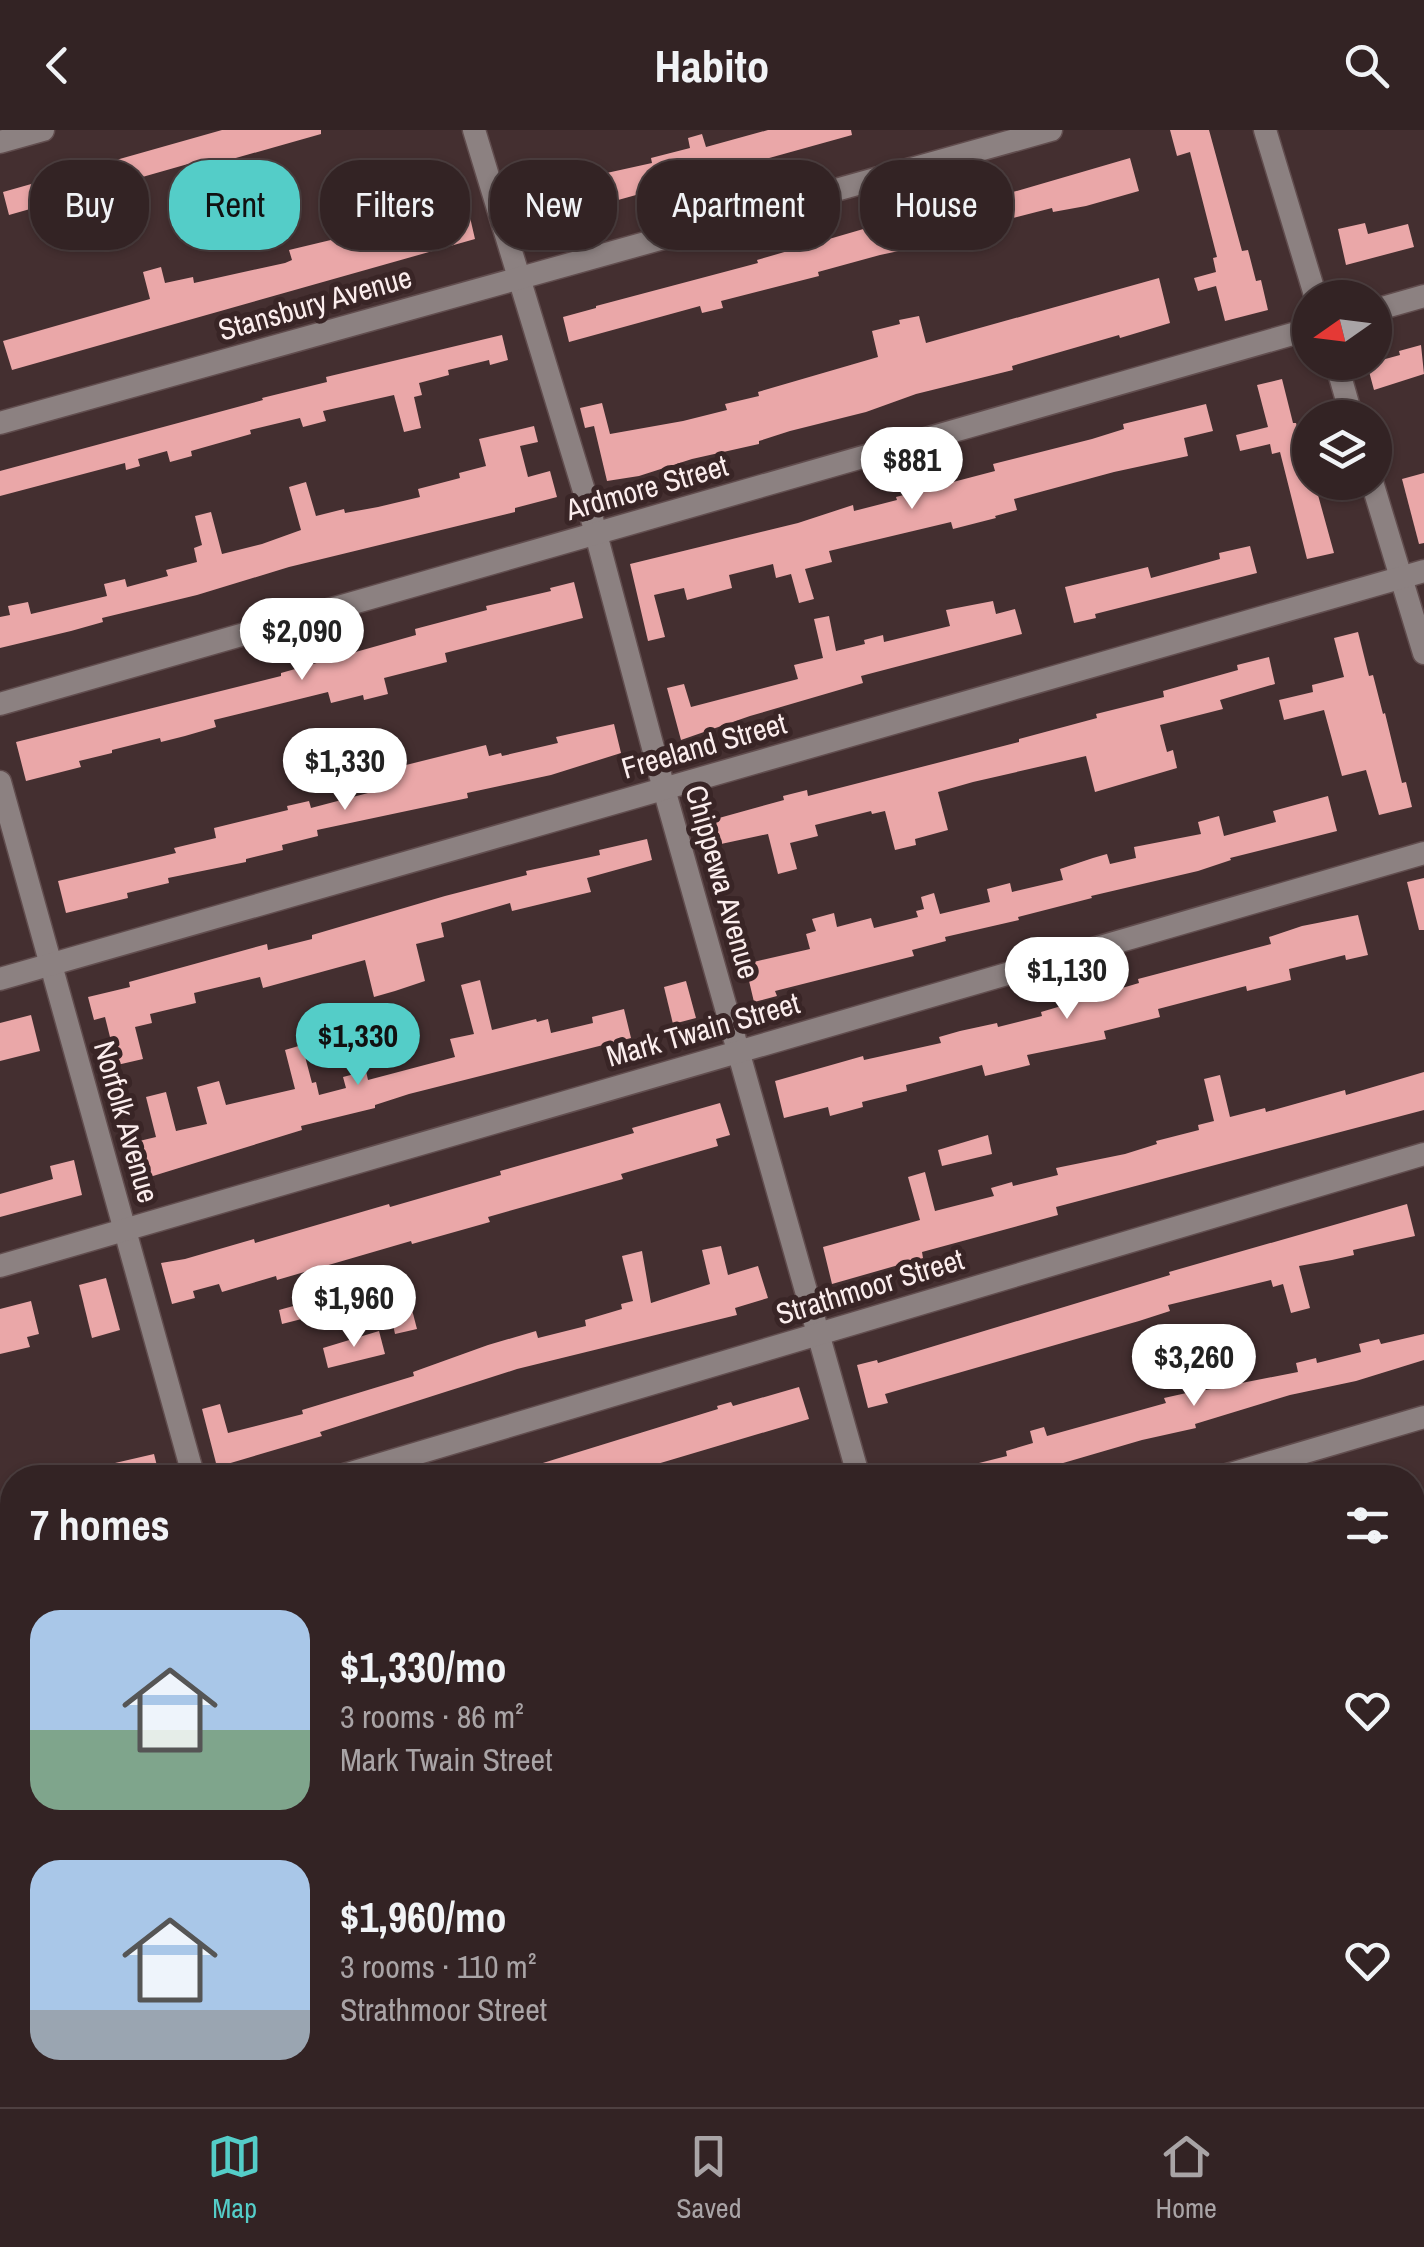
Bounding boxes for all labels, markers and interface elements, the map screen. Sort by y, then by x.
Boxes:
text: Habito [655,35,769,96]
icon: back [30,38,85,93]
icon: search [1339,38,1394,93]
chip: Buy [30,160,149,250]
chip: Rent [169,160,300,250]
chip: Filters [320,160,470,250]
chip: New [490,160,617,250]
chip: Apartment [637,160,840,250]
chip: House [860,160,1013,250]
street label: Stansbury Avenue [213,256,416,350]
north arrow [1292,280,1392,380]
map controls [1292,280,1392,500]
button: layers [1292,400,1392,500]
pin: $881 [853,427,971,512]
text: $881 [883,438,941,481]
street label: Ardmore Street [560,445,733,530]
pin: $2,090 [221,598,383,683]
text: $2,090 [262,609,342,652]
street label: Freeland Street [617,702,791,788]
pin: $1,330 [264,728,426,813]
text: $1,330 [305,739,385,782]
street label: Chippewa Avenue [676,780,770,983]
pin: $1,130 [986,937,1148,1022]
text: $1,130 [1027,948,1107,991]
street label: Mark Twain Street [601,982,804,1076]
pin: $1,330 [277,1003,439,1088]
text: $1,330 [318,1014,398,1057]
street label: Norfolk Avenue [85,1036,169,1207]
street label: Strathmoor Street [771,1238,969,1334]
pin: $1,960 [273,1265,435,1350]
text: $1,960 [314,1276,394,1319]
pin: $3,260 [1113,1324,1275,1409]
text: $3,260 [1154,1335,1234,1378]
text: 7 homes [30,1497,170,1553]
icon: filters [1340,1498,1395,1553]
text: $1,330/mo [340,1639,507,1695]
icon: home [110,1650,230,1770]
icon: heart [1340,1683,1395,1738]
text: 3 rooms · 86 m² [340,1695,524,1738]
text: Mark Twain Street [340,1738,552,1781]
text: $1,960/mo [340,1889,507,1945]
icon: home [110,1900,230,2020]
icon: heart [1340,1933,1395,1988]
text: 3 rooms · 110 m² [340,1945,536,1988]
text: Strathmoor Street [340,1988,547,2031]
tab: Map [207,2129,262,2227]
tab: Saved [676,2129,741,2227]
tab: Home [1156,2129,1217,2227]

